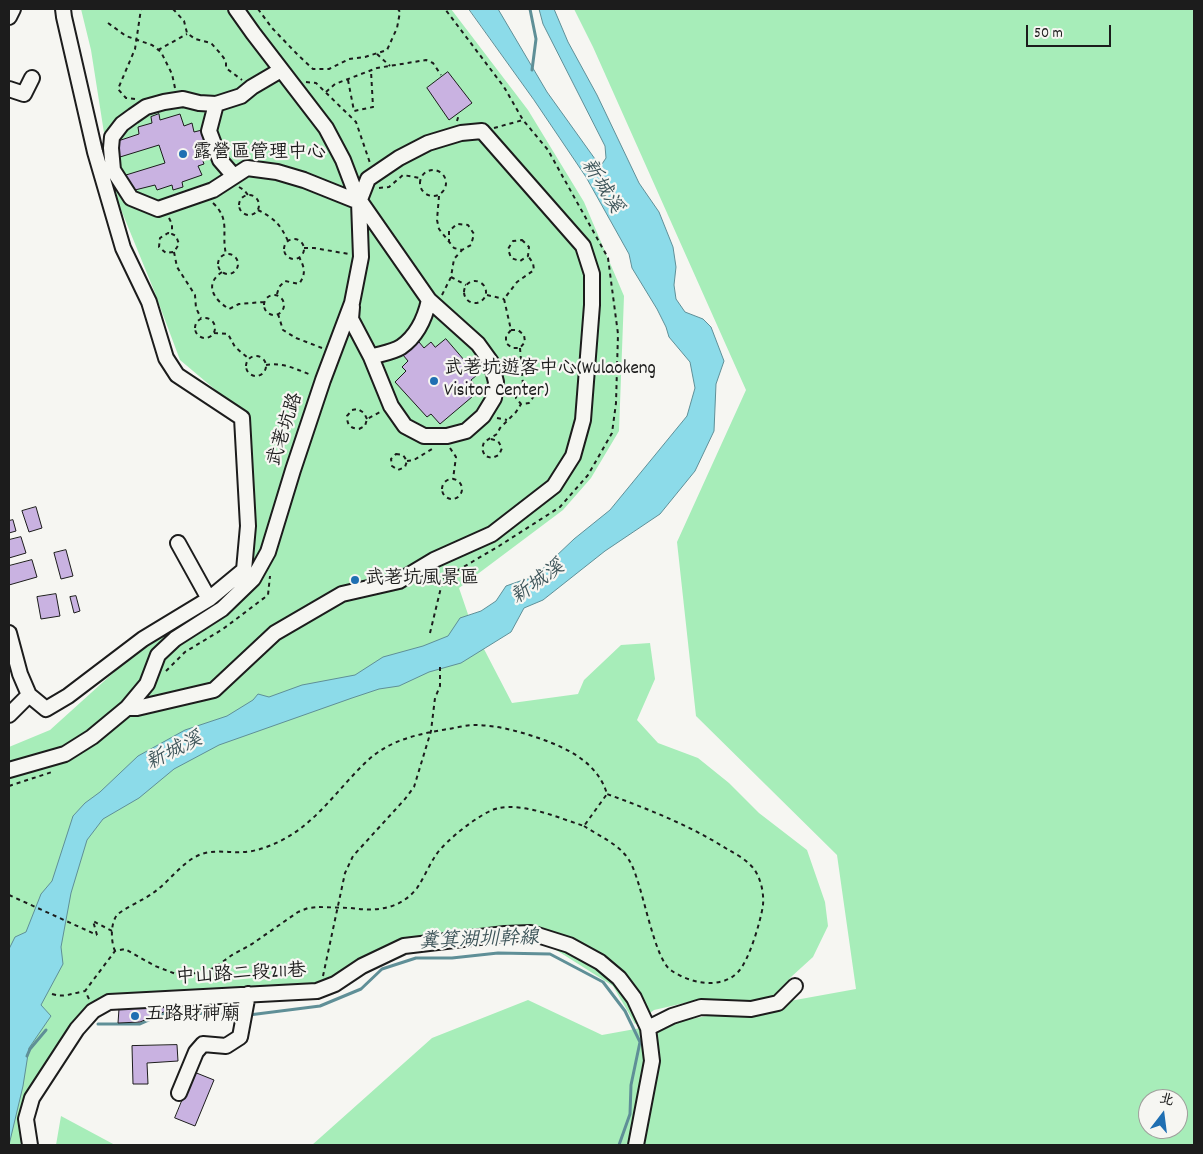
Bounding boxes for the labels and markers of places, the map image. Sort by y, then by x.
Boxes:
place label: 露營區管理中心 [193,143,326,165]
marker: 露營區管理中心 [177,148,189,160]
place label: 武荖坑遊客中心(Wulaokeng Visitor Center) [444,359,656,403]
marker: 武荖坑遊客中心(Wulaokeng Visitor Center) [428,375,440,387]
place label: 武荖坑風景區 [365,569,479,591]
marker: 武荖坑風景區 [349,574,361,586]
place label: 五路財神廟 [145,1005,240,1027]
marker: 五路財神廟 [129,1010,141,1022]

